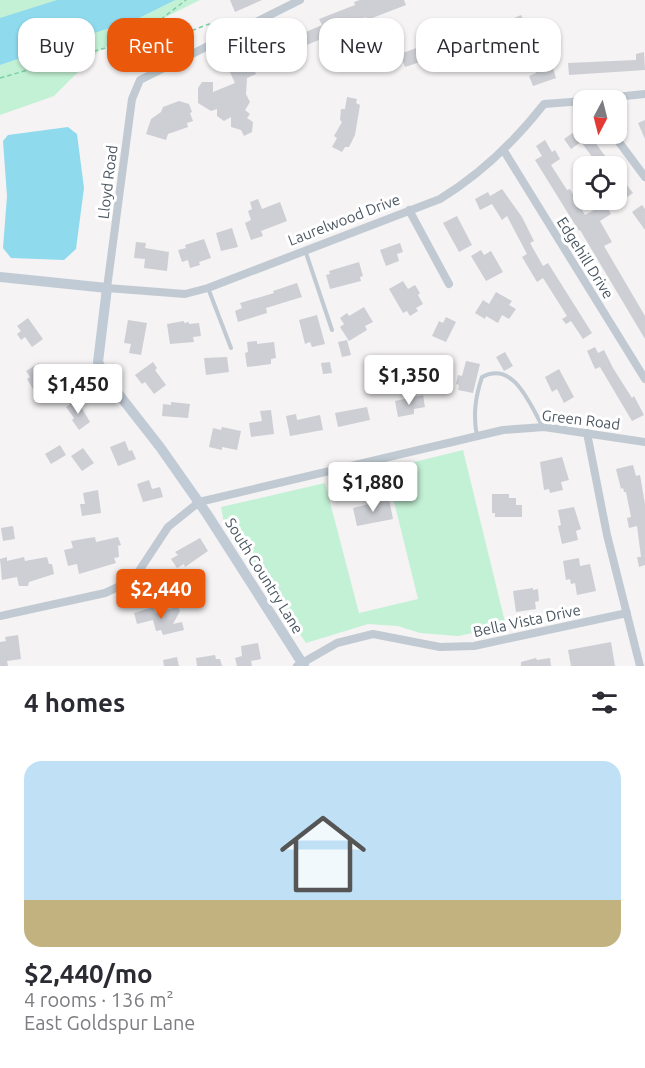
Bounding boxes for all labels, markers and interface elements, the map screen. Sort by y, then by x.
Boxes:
chip: Buy [18,18,95,72]
chip: Rent [107,18,194,72]
chip: Filters [206,18,307,72]
chip: New [319,18,404,72]
chip: Apartment [416,18,561,72]
north arrow [573,90,627,144]
map controls [573,90,627,210]
street label: Lloyd Road [95,144,120,220]
button: locate [573,156,627,210]
street label: Laurelwood Drive [285,190,402,249]
street label: Edgehill Drive [554,214,617,302]
pin: $1,350 [360,355,458,406]
text: $1,350 [378,363,440,386]
pin: $1,450 [29,364,127,415]
text: $1,450 [47,372,109,395]
street label: Green Road [541,406,621,433]
pin: $1,880 [324,462,422,513]
text: $1,880 [342,470,404,493]
street label: South Country Lane [222,515,307,637]
pin: $2,440 [112,569,210,620]
text: $2,440 [130,577,192,600]
street label: Bella Vista Drive [472,601,582,640]
icon: filters [588,686,621,719]
text: 4 homes [24,688,125,717]
icon: home [269,800,377,908]
text: $2,440/mo [24,959,153,988]
text: 4 rooms · 136 m² [24,988,174,1011]
text: East Goldspur Lane [24,1011,195,1034]

